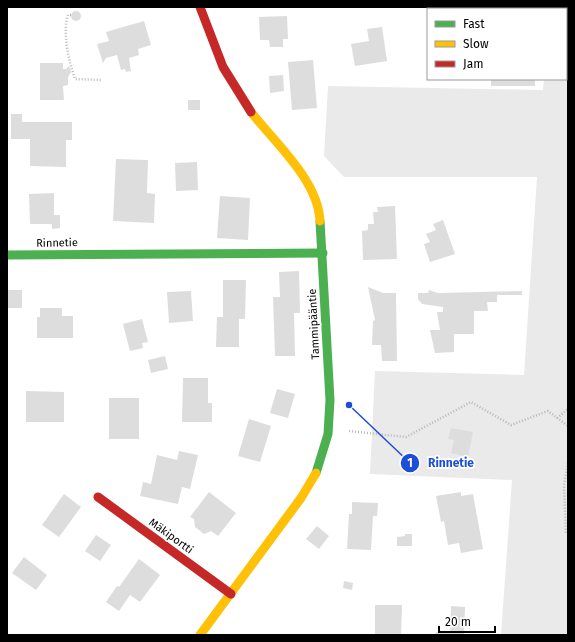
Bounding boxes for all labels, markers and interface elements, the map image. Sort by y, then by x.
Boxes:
legend [427,8,567,80]
text: Fast [463,17,485,31]
text: Slow [463,37,489,51]
text: Jam [463,57,483,71]
street label: Rinnetie [36,236,78,250]
street label: Tammipääntie [306,288,322,360]
callout: Rinnetie [400,451,482,475]
text: 1 [407,456,413,470]
text: Rinnetie [428,456,474,470]
street label: Mäkiportti [146,516,196,556]
scale bar [439,608,495,634]
text: 20 m [445,615,471,629]

